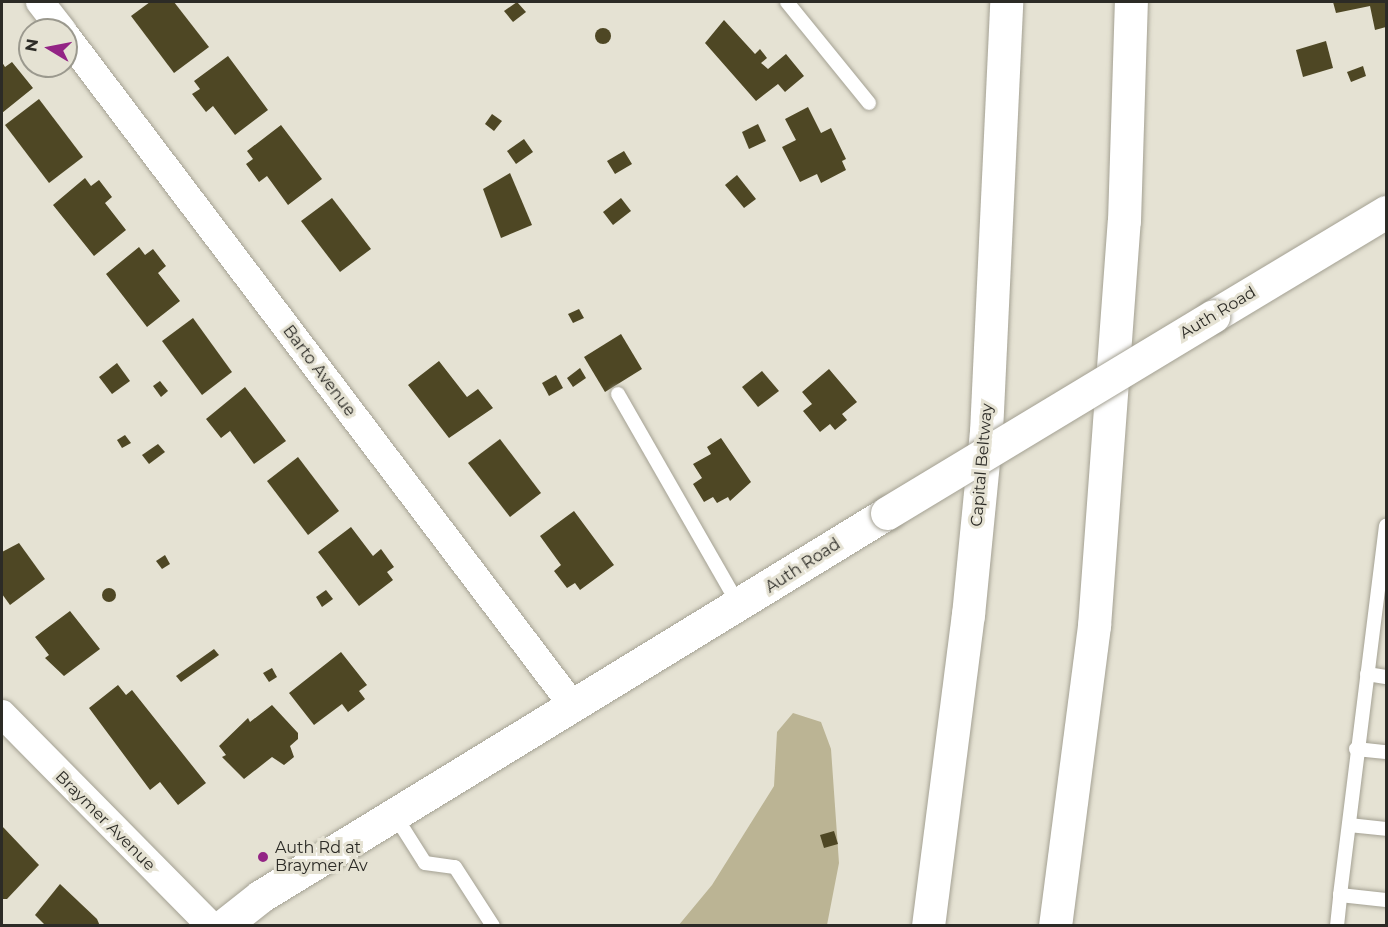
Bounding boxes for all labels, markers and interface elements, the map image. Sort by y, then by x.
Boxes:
north arrow [18,18,78,78]
text: N [21,37,42,53]
street label: Auth Road [1176,283,1260,343]
street label: Barto Avenue [279,322,359,420]
street label: Capital Beltway [967,403,997,527]
street label: Auth Road [762,535,844,597]
street label: Braymer Avenue [51,767,159,875]
place label: Auth Rd at Braymer Av [275,838,368,876]
marker: Auth Rd at Braymer Av [256,850,270,864]

